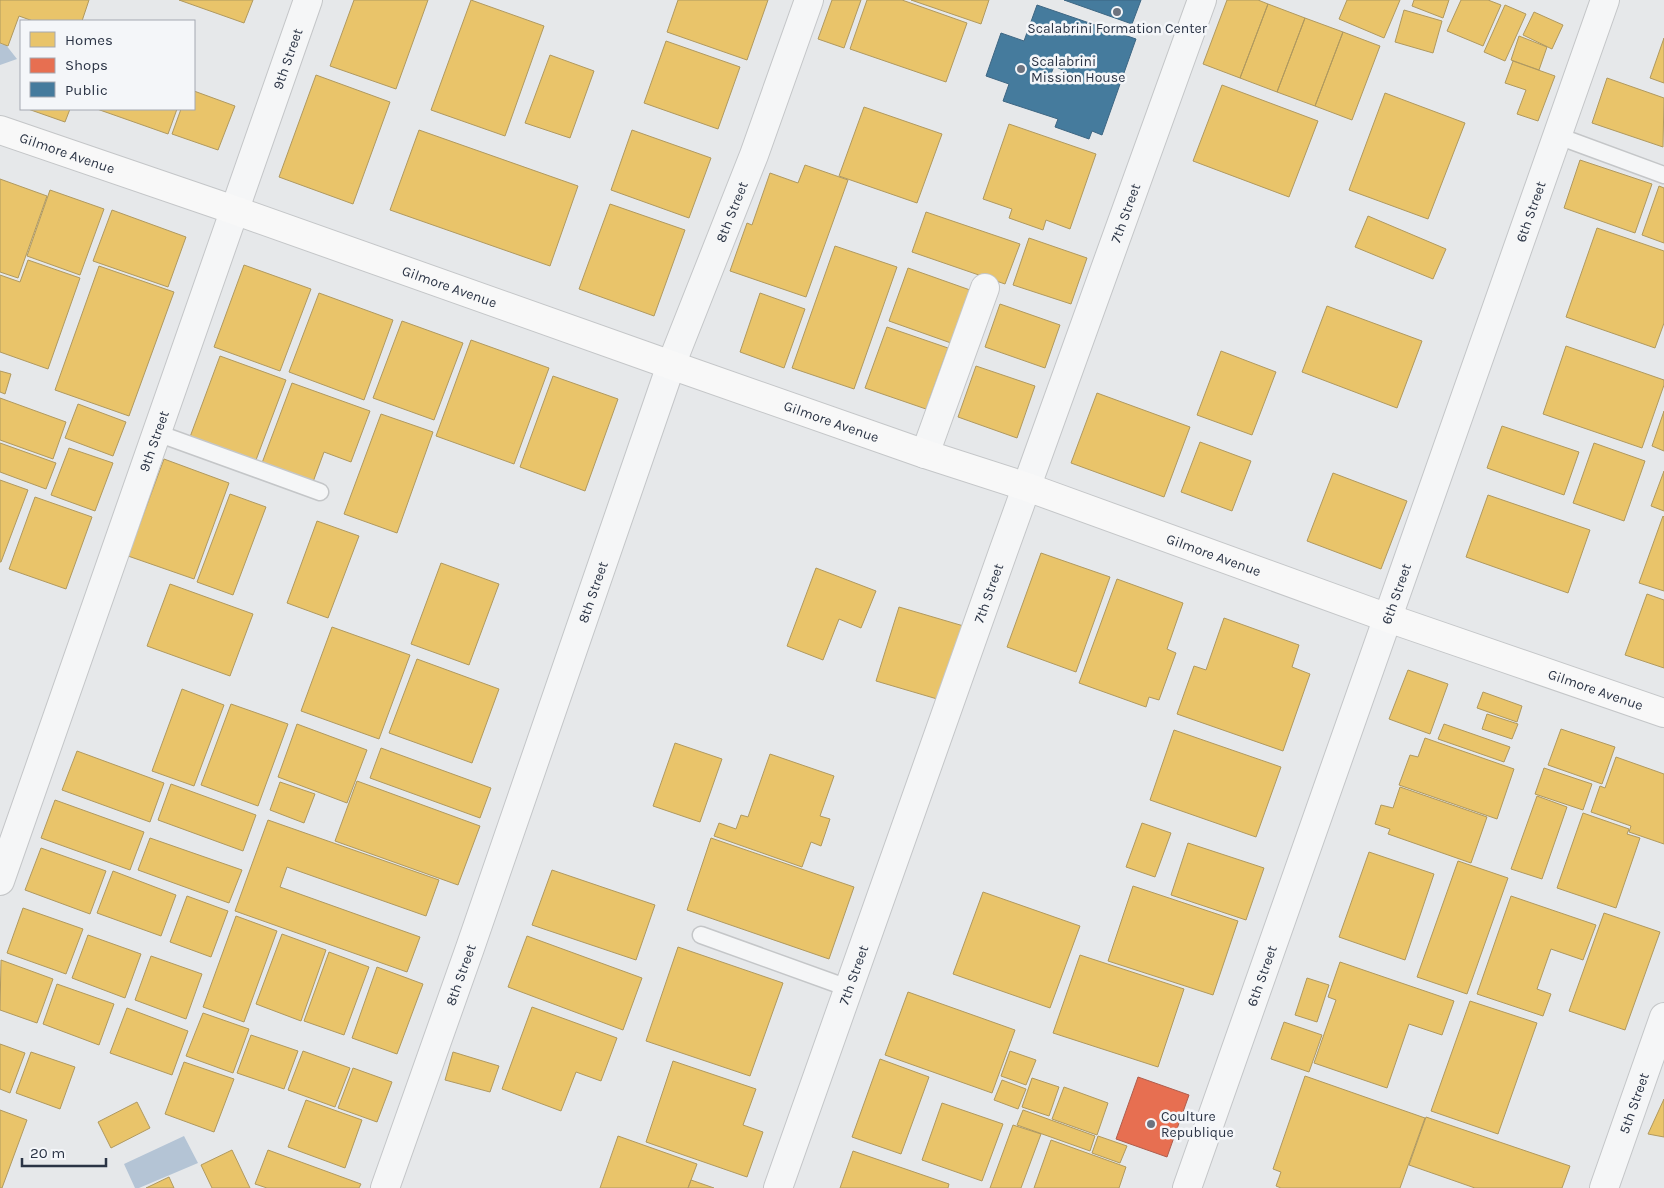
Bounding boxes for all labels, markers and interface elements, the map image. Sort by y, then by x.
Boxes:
marker: Scalabrini Formation Center [1111,6,1123,18]
legend [20,20,195,110]
place label: Scalabrini Formation Center [1027,20,1208,37]
street label: 9th Street [269,26,306,92]
text: Homes [65,31,113,49]
place label: Scalabrini Mission House [1031,53,1125,86]
text: Shops [65,56,108,74]
marker: Scalabrini Mission House [1015,63,1027,75]
text: Public [65,81,108,99]
street label: Gilmore Avenue [17,129,117,178]
street label: 8th Street [712,179,752,245]
street label: 6th Street [1512,179,1550,245]
street label: 7th Street [1107,181,1144,245]
street label: Gilmore Avenue [400,262,499,312]
street label: Gilmore Avenue [781,397,881,446]
street label: 9th Street [136,408,173,474]
street label: Gilmore Avenue [1164,530,1263,580]
street label: 8th Street [575,559,612,625]
street label: 7th Street [971,561,1007,625]
street label: 6th Street [1378,561,1415,627]
street label: Gilmore Avenue [1546,666,1645,714]
street label: 8th Street [442,942,480,1008]
street label: 7th Street [835,943,872,1007]
street label: 6th Street [1244,943,1281,1009]
street label: 5th Street [1616,1071,1653,1136]
place label: Coulture Republique [1161,1108,1234,1141]
marker: Coulture Republique [1145,1118,1157,1130]
scale bar [22,1136,106,1168]
text: 20 m [30,1144,65,1162]

